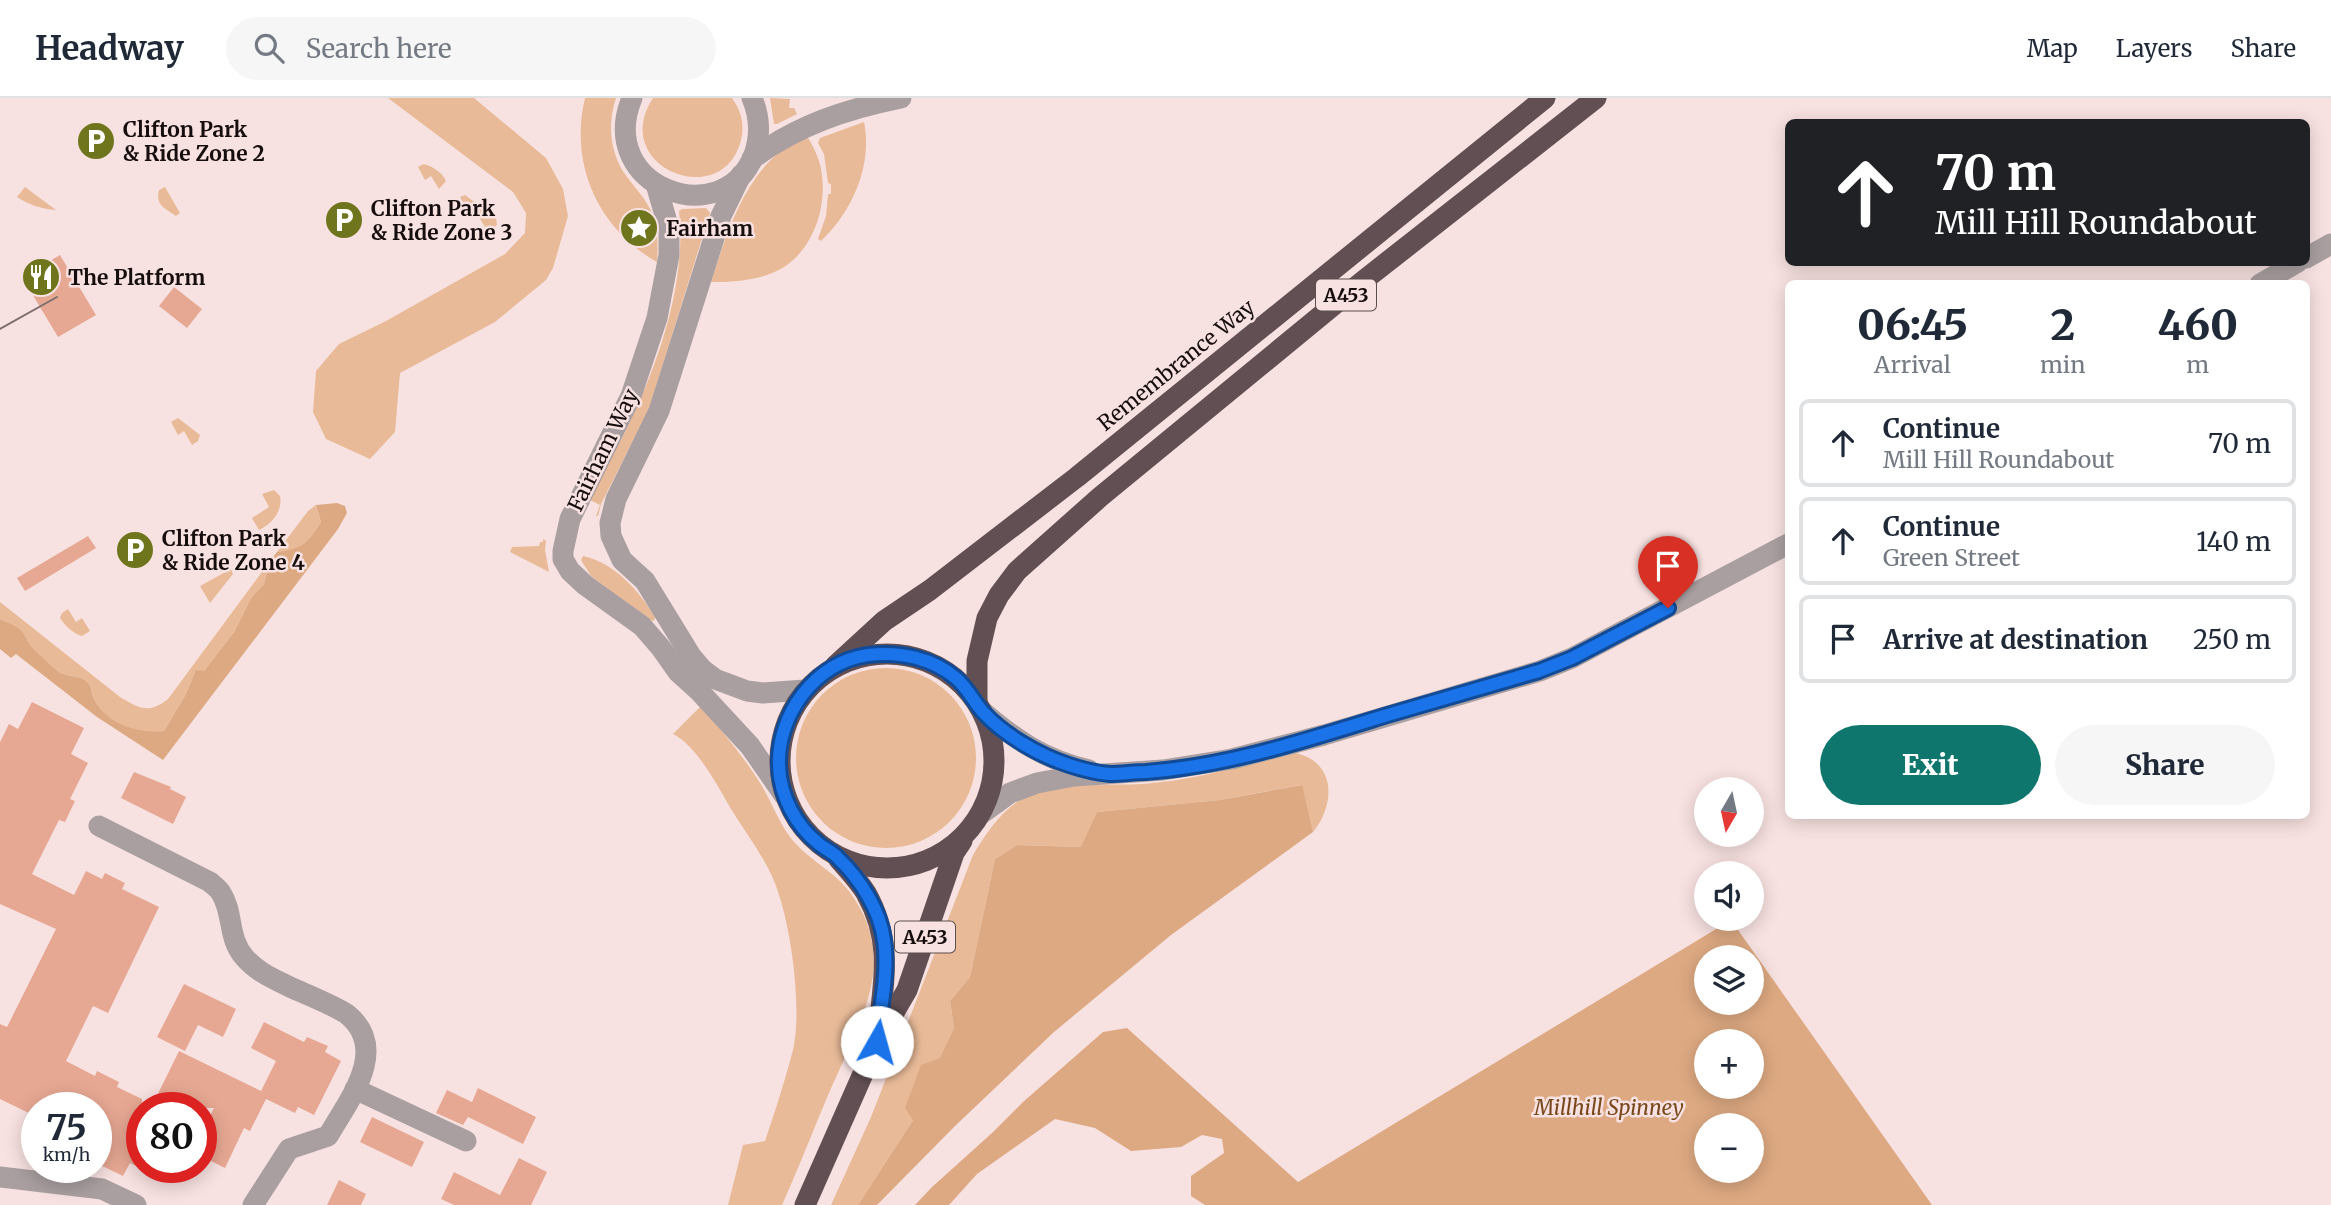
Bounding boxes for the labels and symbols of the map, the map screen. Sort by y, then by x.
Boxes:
place label: Clifton Park & Ride Zone 2 [123,116,265,167]
parking icon: Clifton Park & Ride Zone 2 [75,120,117,162]
place label: Clifton Park & Ride Zone 3 [371,195,513,246]
parking icon: Clifton Park & Ride Zone 3 [323,199,365,241]
place icon: Fairham [618,207,660,249]
place label: Fairham [666,215,753,242]
restaurant icon: The Platform [20,256,62,298]
place label: The Platform [68,264,206,291]
road number: A453 [1316,280,1376,310]
street label: Remembrance Way [1092,293,1261,437]
street label: Fairham Way [562,384,645,516]
place label: Clifton Park & Ride Zone 4 [162,525,305,576]
parking icon: Clifton Park & Ride Zone 4 [114,529,156,571]
pin [1638,536,1698,608]
north arrow [1694,777,1764,847]
road number: A453 [895,922,955,952]
position arrow [840,1005,914,1079]
speed limit sign: 80 [126,1092,217,1183]
park label: Millhill Spinney [1533,1094,1684,1121]

